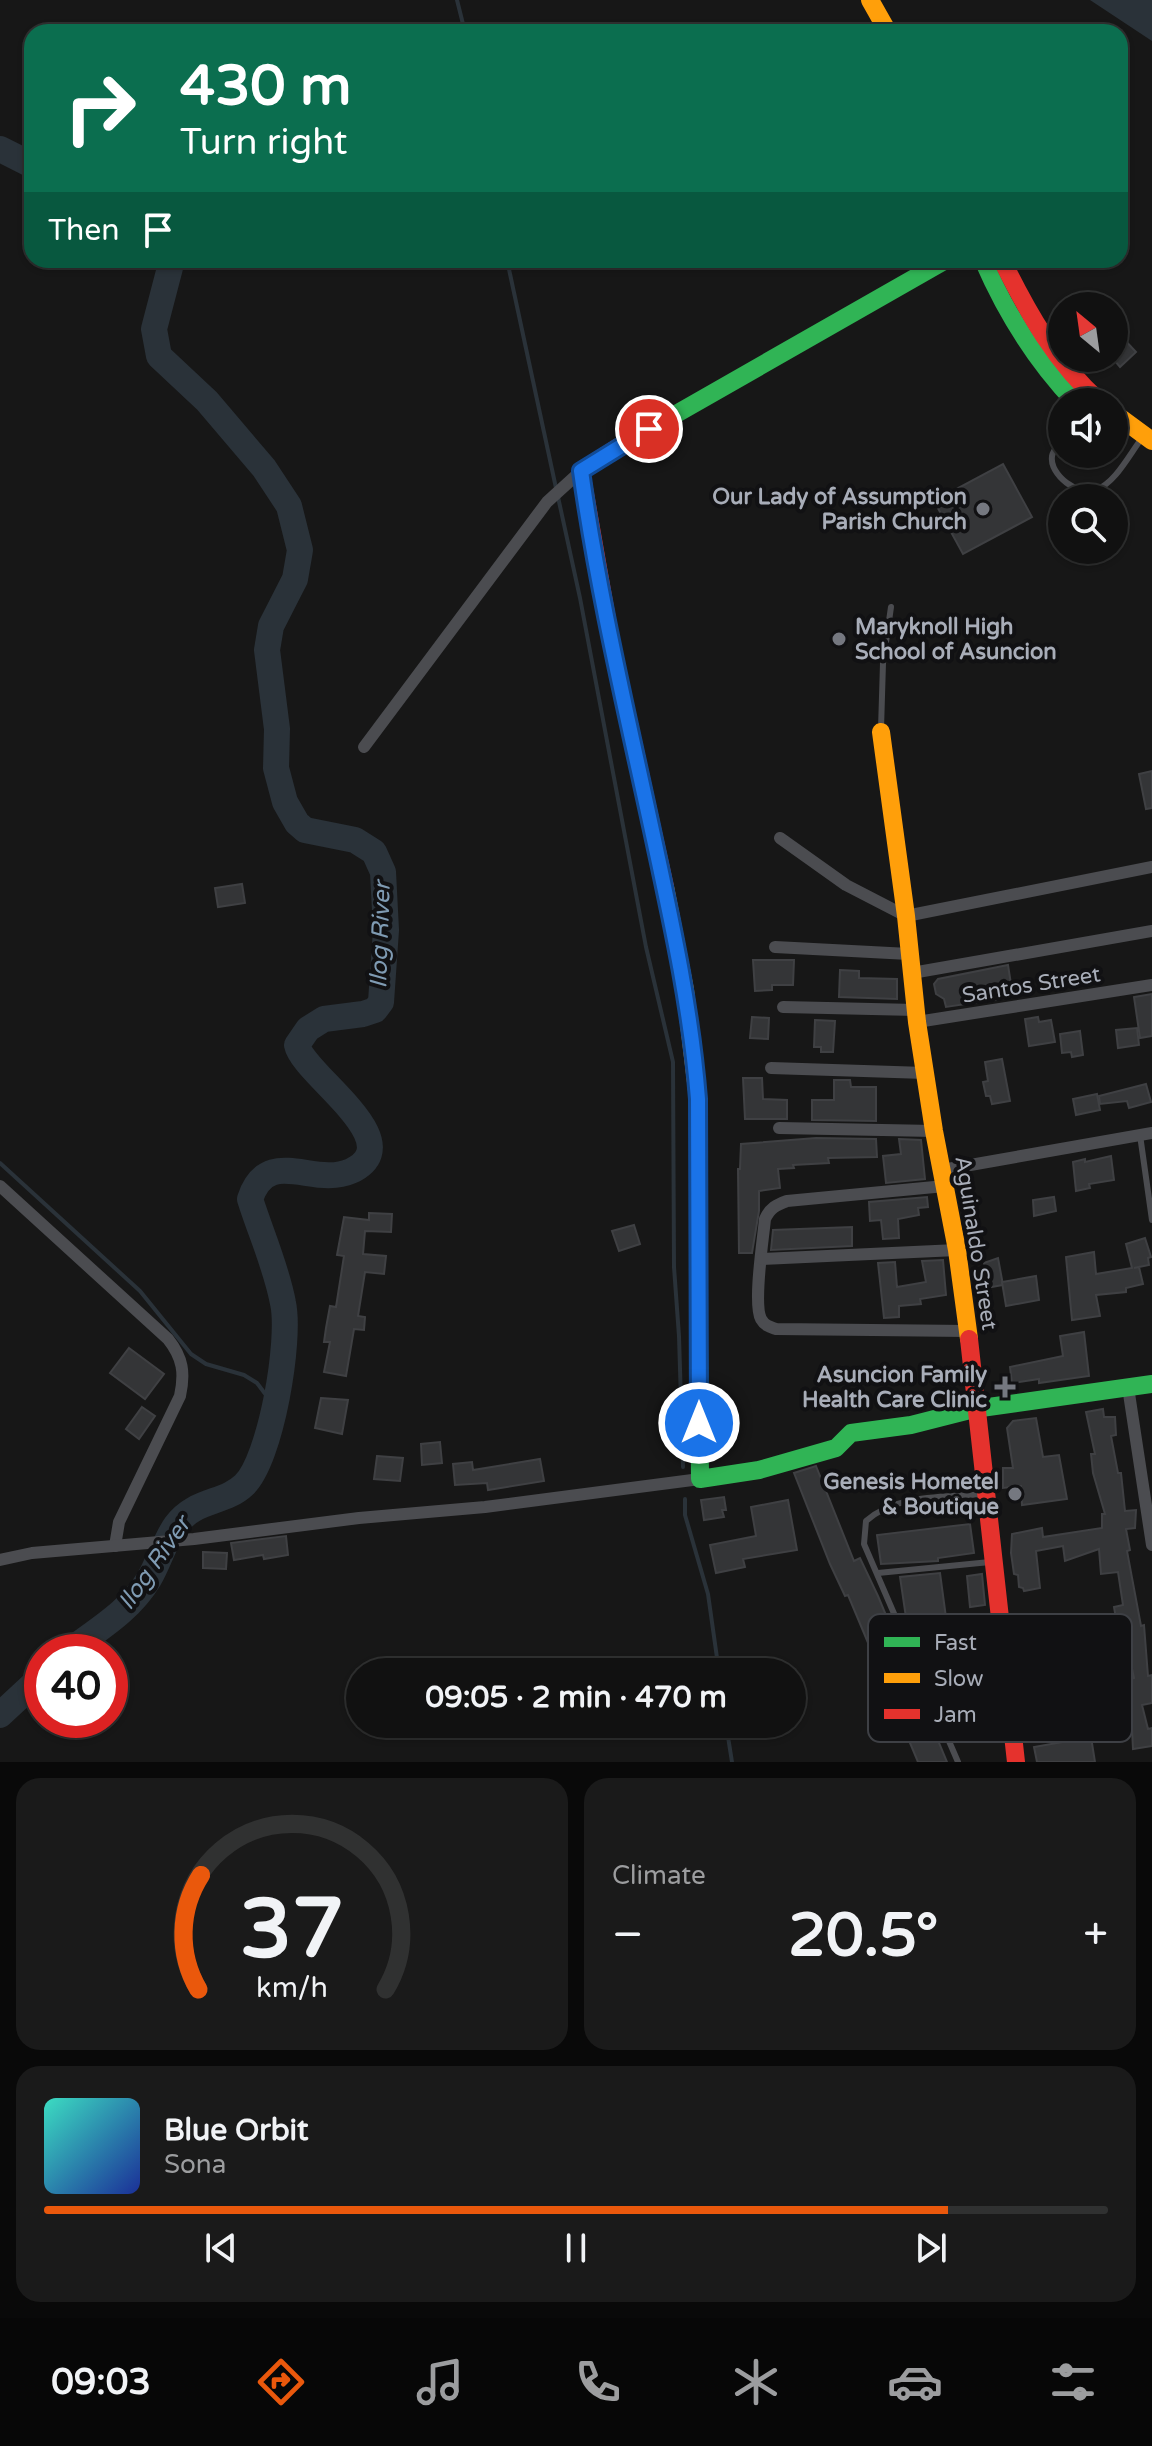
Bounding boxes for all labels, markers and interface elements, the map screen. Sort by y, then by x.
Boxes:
text: 430 m [180,53,351,120]
icon: right [48,56,152,160]
text: Turn right [180,121,347,164]
icon: arrive [136,208,180,252]
text: Then [48,212,120,249]
north arrow [1048,292,1128,372]
map controls [1048,292,1128,564]
button: sound [1048,388,1128,468]
pin [615,395,683,463]
icon: arrive [627,407,671,451]
place label: Our Lady of Assumption Parish Church [712,484,967,535]
button: search [1048,484,1128,564]
marker: Our Lady of Assumption Parish Church [974,500,992,518]
place label: Maryknoll High School of Asuncion [855,614,1057,665]
marker: Maryknoll High School of Asuncion [830,630,848,648]
water label: Ilog River [364,878,397,989]
street label: Santos Street [960,961,1102,1009]
street label: Aguinaldo Street [949,1154,1003,1332]
place label: Asuncion Family Health Care Clinic [802,1362,987,1413]
marker: Asuncion Family Health Care Clinic [994,1376,1016,1398]
position arrow [657,1381,741,1465]
place label: Genesis Hometel & Boutique [823,1469,999,1520]
marker: Genesis Hometel & Boutique [1006,1485,1024,1503]
water label: Ilog River [112,1509,199,1615]
legend [868,1614,1132,1742]
text: Fast [934,1630,977,1656]
speed limit sign: 40 [24,1634,128,1738]
text: Slow [934,1666,984,1692]
text: 09:05 · 2 min · 470 m [425,1679,727,1716]
text: Jam [934,1702,977,1728]
text: Climate [612,1860,706,1891]
text: 37 [240,1880,344,1980]
text: 20.5° [788,1900,938,1972]
text: − [612,1909,643,1962]
text: + [1083,1909,1108,1962]
text: km/h [256,1971,328,2005]
text: Blue Orbit [164,2112,309,2149]
text: Sona [164,2149,226,2180]
icon: previous [199,2226,243,2270]
icon: pause [554,2226,598,2270]
icon: next [909,2226,953,2270]
icon: directions [253,2354,309,2410]
icon: music [412,2354,468,2410]
icon: phone [570,2354,626,2410]
icon: climate [728,2354,784,2410]
icon: car [887,2354,943,2410]
icon: filters [1045,2354,1101,2410]
text: 09:03 [51,2361,151,2404]

